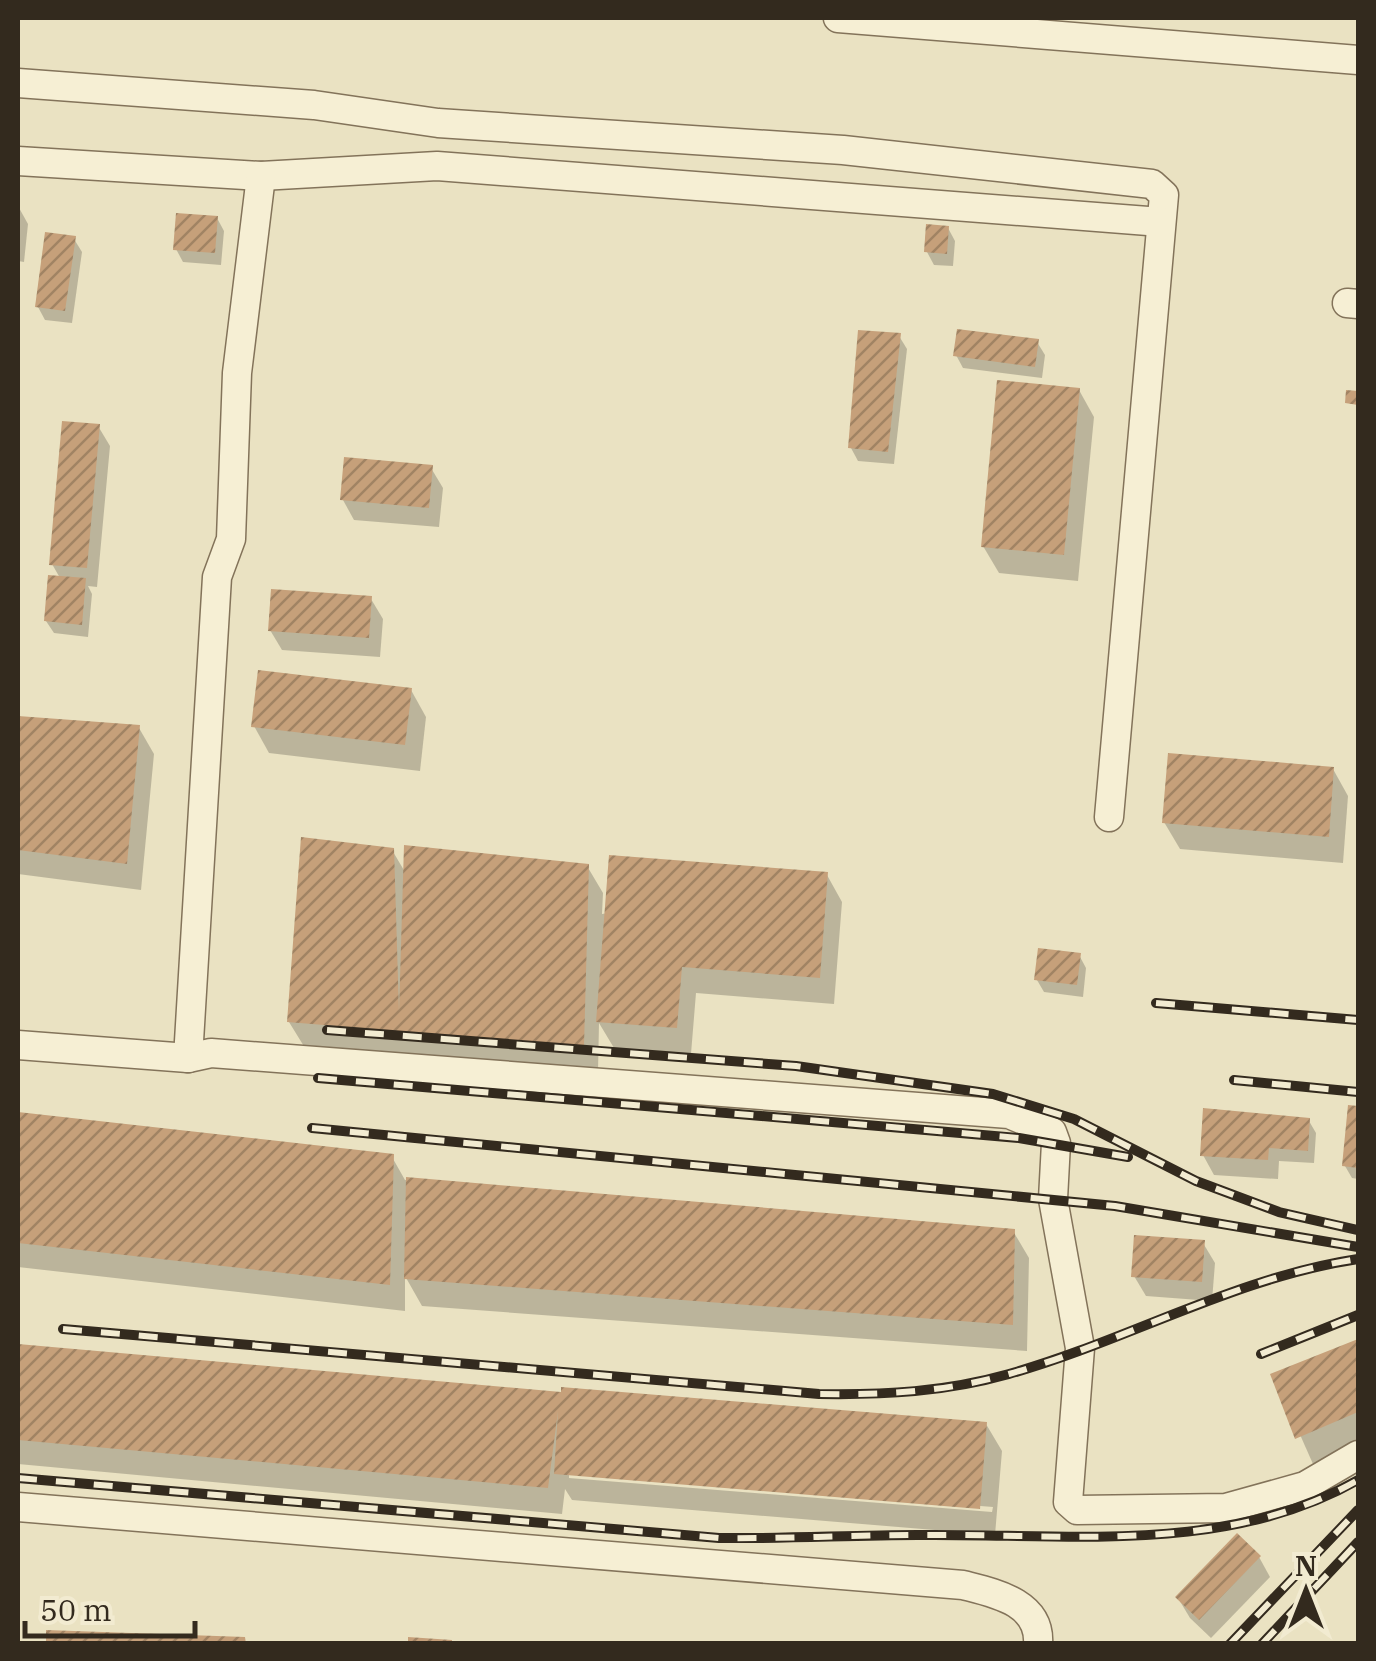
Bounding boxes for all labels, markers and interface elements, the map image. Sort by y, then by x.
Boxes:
north arrow [1256,1541,1356,1641]
text: N [1295,1547,1317,1584]
scale bar [25,1576,195,1638]
text: 50 m [40,1590,112,1629]

